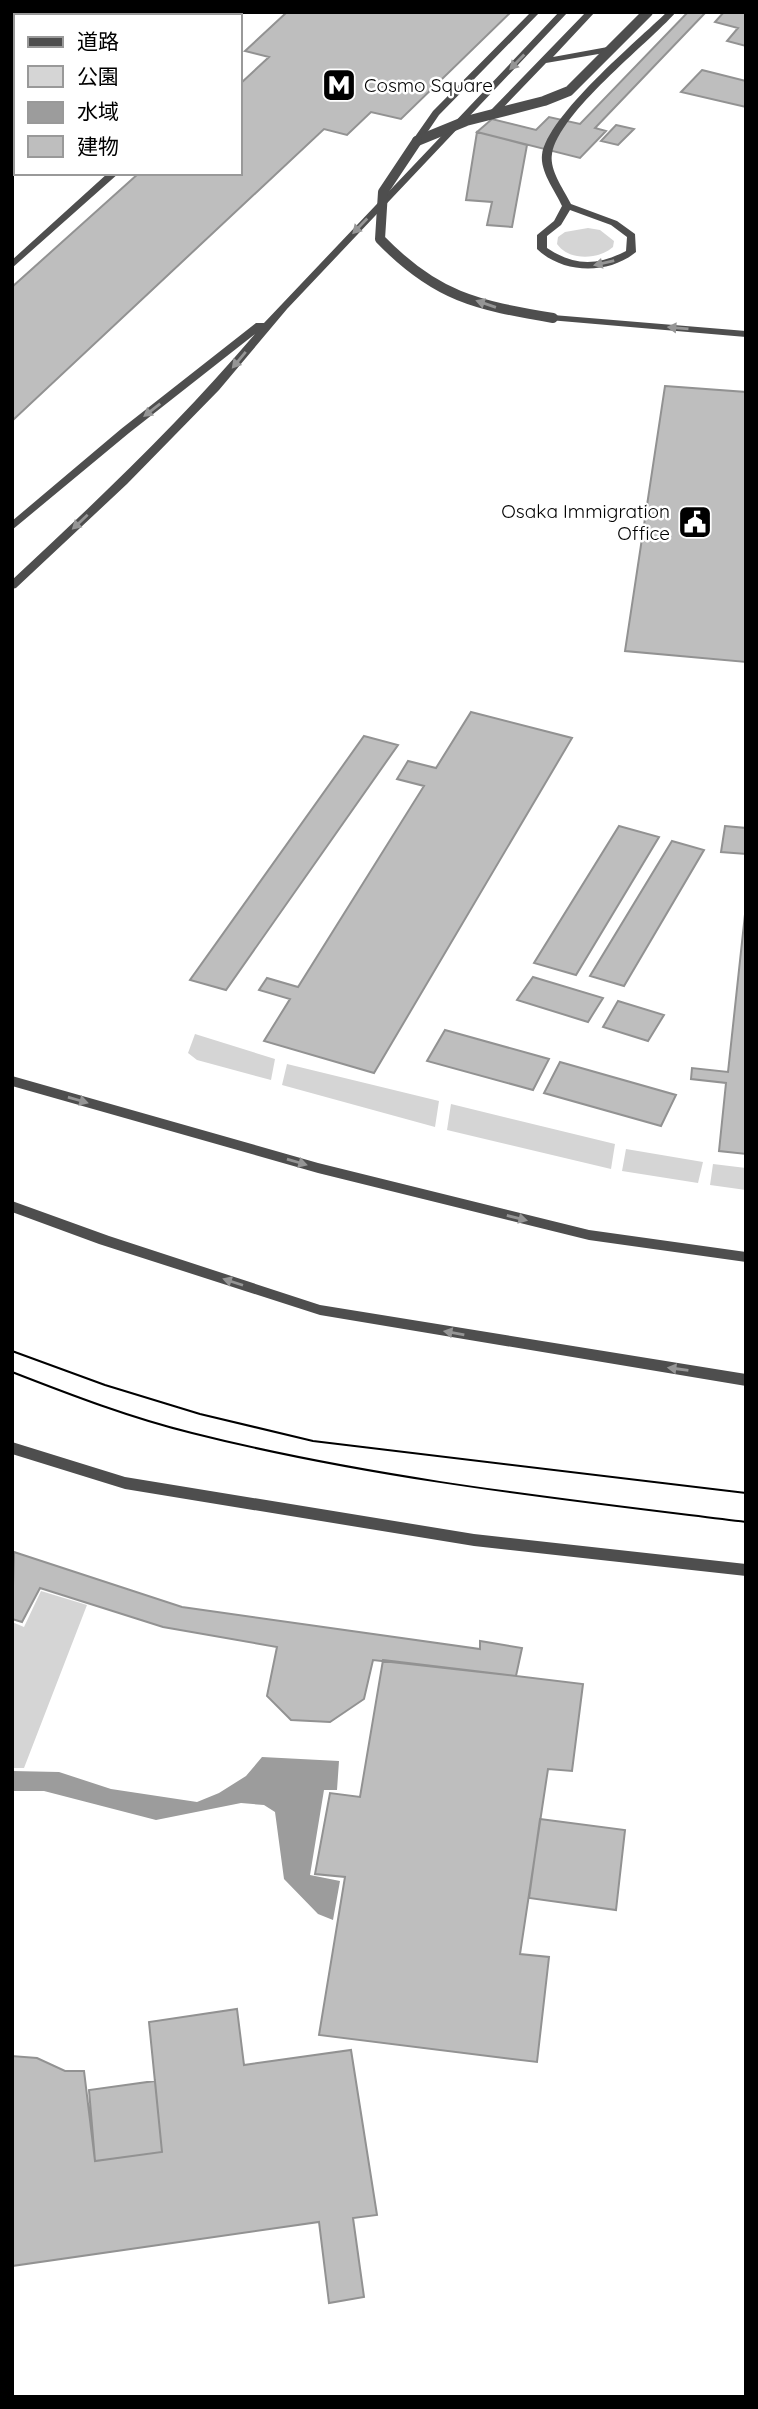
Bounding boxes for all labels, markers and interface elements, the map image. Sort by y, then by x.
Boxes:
legend [14,14,242,175]
text: 道路 [77,28,119,54]
one-way arrow [509,53,526,70]
text: 公園 [77,63,119,89]
metro station icon: Cosmo Square [320,66,358,104]
place label: Cosmo Square [364,73,493,97]
text: 水域 [77,98,119,124]
text: 建物 [77,133,119,159]
one-way arrow [353,217,369,234]
one-way arrow [593,258,615,269]
one-way arrow [475,298,496,309]
one-way arrow [666,322,688,333]
one-way arrow [232,351,247,368]
one-way arrow [143,402,161,416]
place label: Osaka Immigration Office [501,499,670,545]
public building icon: Osaka Immigration Office [676,503,714,541]
one-way arrow [72,514,89,530]
one-way arrow [68,1095,89,1105]
one-way arrow [286,1158,307,1168]
one-way arrow [506,1212,528,1223]
one-way arrow [222,1276,243,1287]
one-way arrow [443,1327,465,1338]
one-way arrow [667,1364,689,1375]

